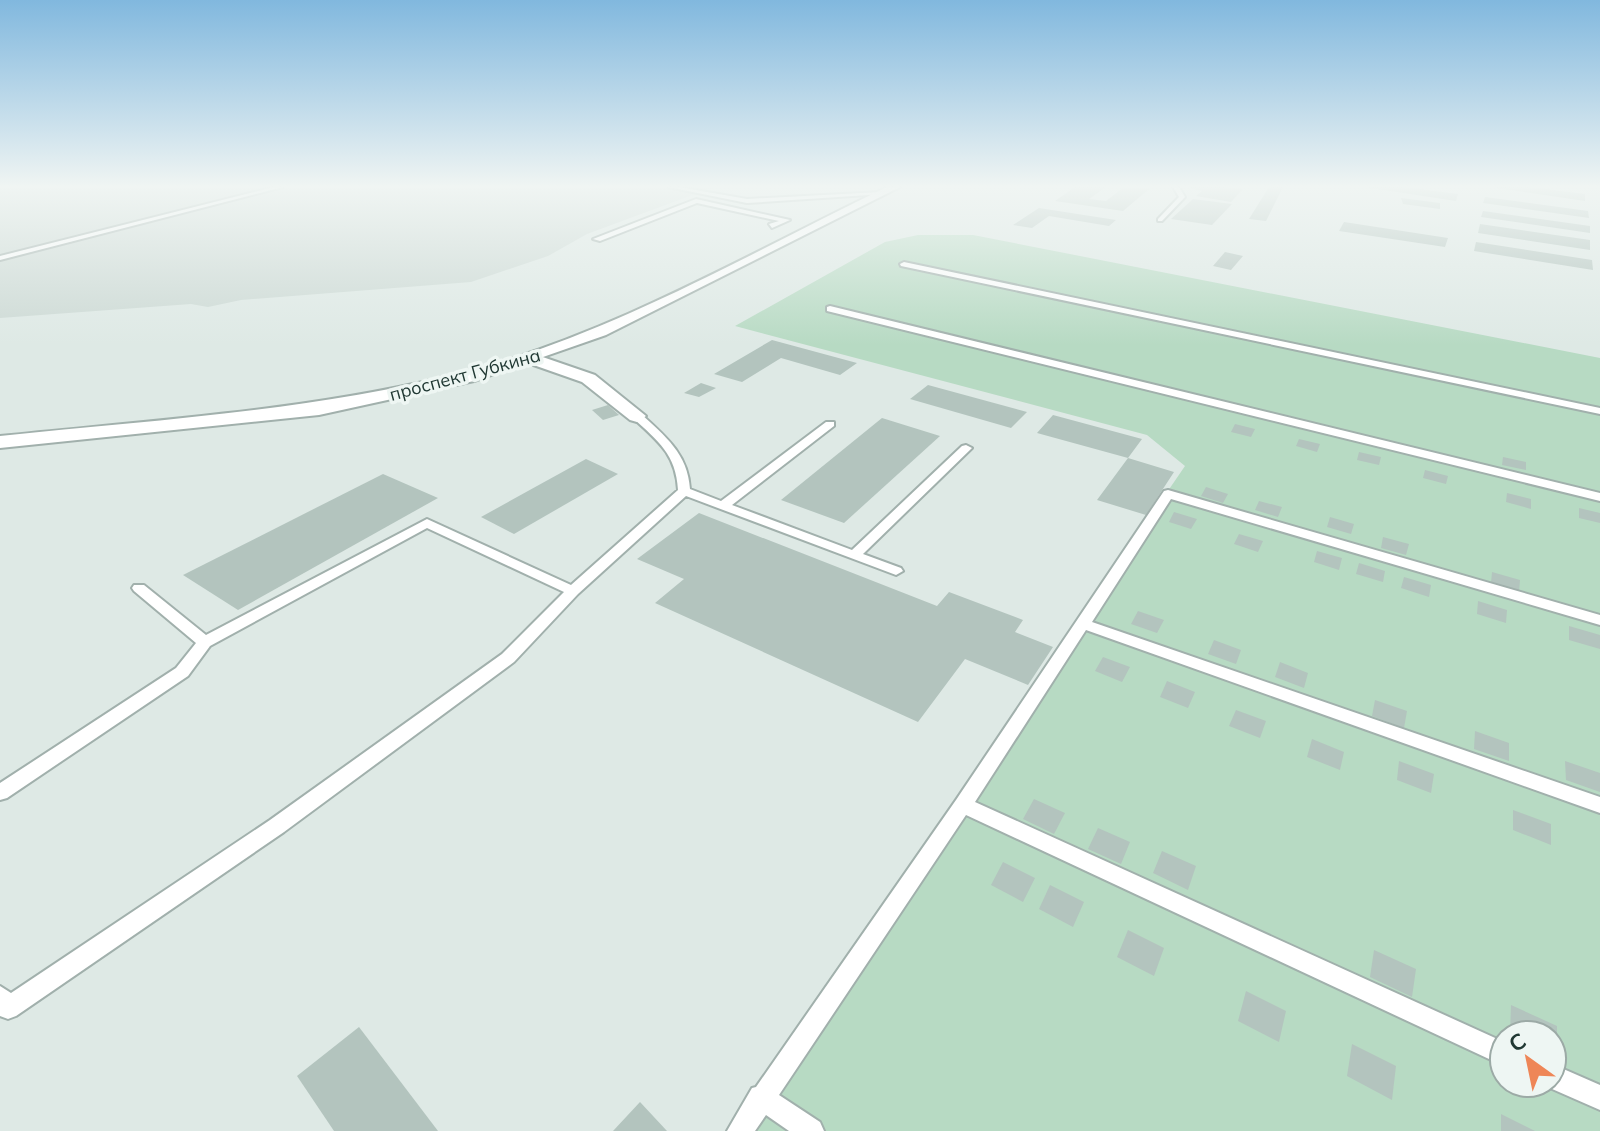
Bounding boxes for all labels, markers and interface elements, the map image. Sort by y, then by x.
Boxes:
street label: проспект Губкина [387,343,543,406]
north arrow [1488,1019,1568,1099]
text: С [1503,1026,1531,1058]

